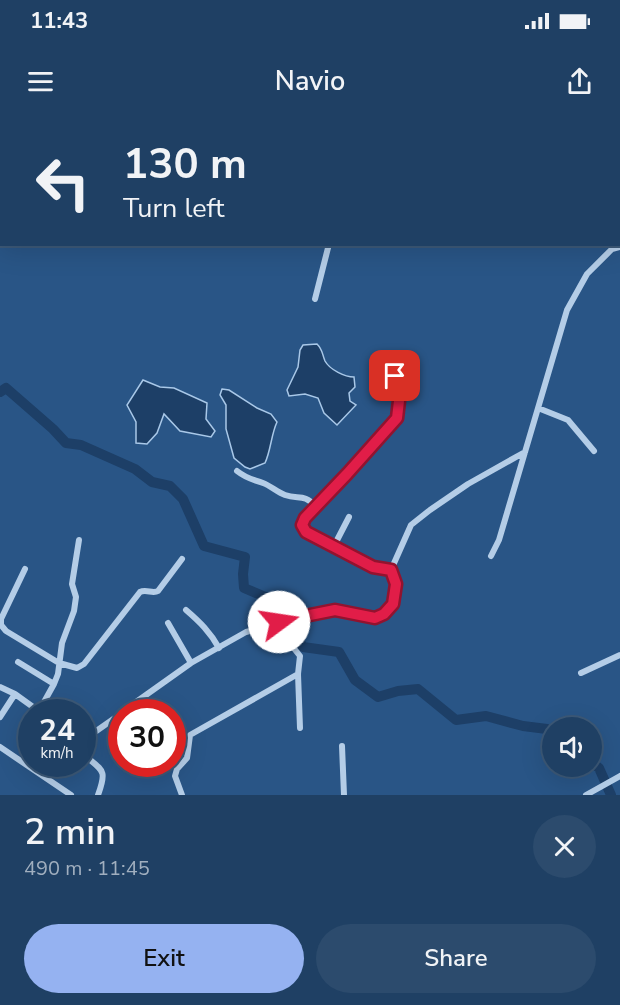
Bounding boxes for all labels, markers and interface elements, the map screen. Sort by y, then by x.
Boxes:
text: 11:43 [30,6,88,36]
text: Navio [275,63,345,100]
icon: menu [24,65,57,98]
icon: share [563,65,596,98]
text: 130 m [123,136,247,193]
icon: left [24,144,102,222]
text: Turn left [123,190,224,227]
pin [369,350,420,401]
icon: arrive [378,359,411,392]
position arrow [247,590,311,654]
speed limit sign: 30 [108,699,186,777]
text: 24 [39,710,75,751]
map controls [542,717,602,777]
button: sound [542,717,602,777]
text: km/h [40,743,74,763]
text: 2 min [24,808,116,857]
button: close [533,815,596,878]
text: 490 m · 11:45 [24,855,150,882]
button: Exit [24,924,304,993]
button: Share [316,924,596,993]

